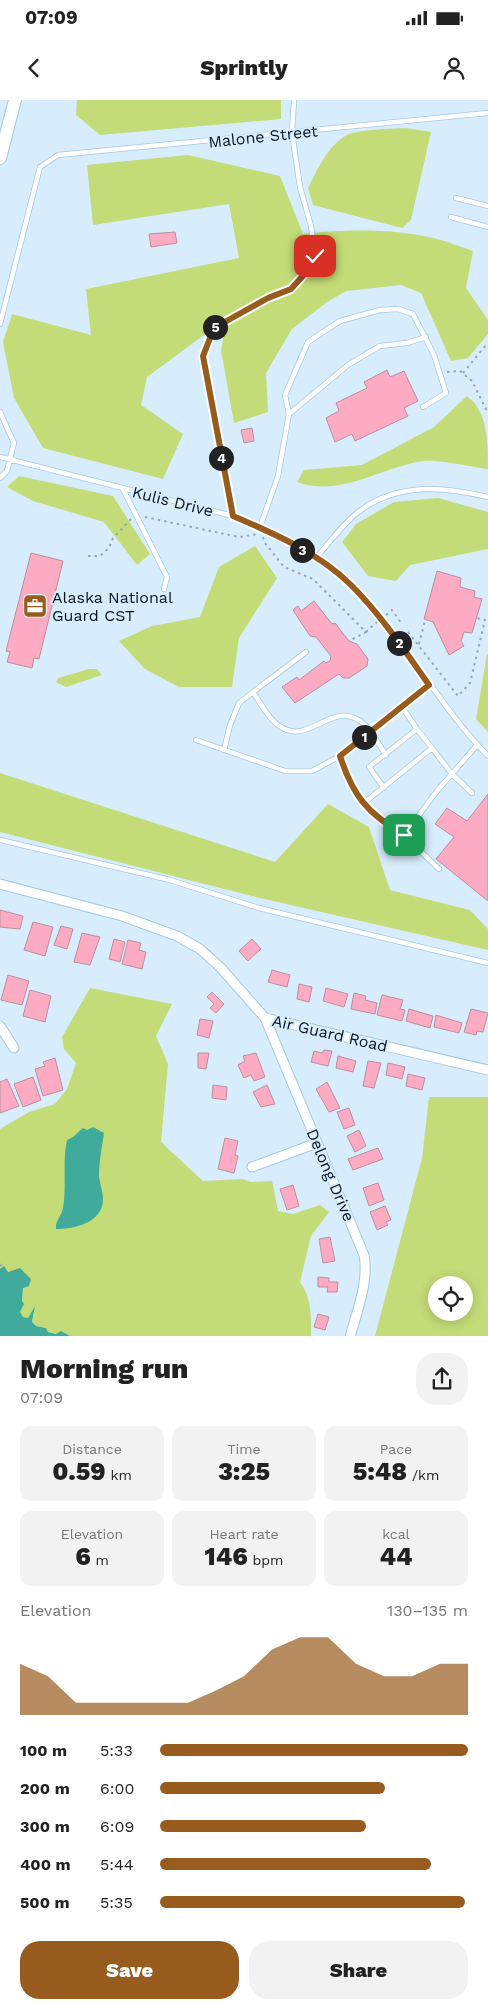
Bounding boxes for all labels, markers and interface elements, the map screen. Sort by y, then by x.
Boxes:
text: 07:09 [25,6,78,29]
icon: back [20,54,48,82]
icon: person [440,54,468,82]
text: Sprintly [200,55,288,80]
street label: Malone Street [207,121,319,152]
pin [294,235,336,277]
icon: check [301,242,329,270]
pin: 5 [202,314,228,340]
text: 5 [211,319,220,335]
pin: 4 [208,446,234,470]
text: 4 [217,450,226,466]
street label: Kulis Drive [130,482,215,521]
pin: 3 [290,538,314,562]
text: 3 [298,542,307,558]
place label: Alaska National Guard CST [52,588,173,625]
office icon: Alaska National Guard CST [22,593,48,619]
pin: 2 [386,630,412,656]
text: 2 [395,635,404,651]
pin: 1 [352,724,376,750]
text: 1 [361,729,368,745]
pin [383,814,425,856]
icon: arrive [390,821,418,849]
street label: Air Guard Road [270,1011,389,1056]
street label: Delong Drive [302,1126,359,1224]
map controls [428,1276,473,1321]
button: locate [428,1276,473,1321]
text: Morning run [20,1352,188,1385]
button: share [416,1353,468,1405]
text: 07:09 [20,1388,63,1407]
text: Distance [62,1441,122,1457]
text: Time [227,1441,261,1457]
text: Pace [380,1441,412,1457]
text: 0.59 [52,1457,106,1486]
text: 3:25 [218,1457,270,1486]
text: 5:48 [353,1457,407,1486]
text: km [106,1467,132,1483]
text: /km [407,1467,439,1483]
text: Elevation [61,1526,123,1542]
text: Heart rate [209,1526,279,1542]
text: kcal [382,1526,410,1542]
text: 6 [75,1542,91,1571]
text: 146 [205,1542,248,1571]
text: 44 [380,1542,412,1571]
text: m [91,1552,109,1568]
text: bpm [248,1552,283,1568]
text: Elevation [20,1601,91,1620]
text: 130–135 m [387,1601,468,1620]
text: 100 m [20,1741,67,1760]
text: 5:33 [100,1741,133,1760]
text: 200 m [20,1779,70,1798]
text: 6:00 [100,1779,134,1798]
text: 300 m [20,1817,70,1836]
text: 6:09 [100,1817,134,1836]
text: 400 m [20,1855,71,1874]
text: 5:44 [100,1855,134,1874]
text: 500 m [20,1893,70,1912]
text: 5:35 [100,1893,133,1912]
button: Save [20,1941,239,1999]
button: Share [249,1941,468,1999]

